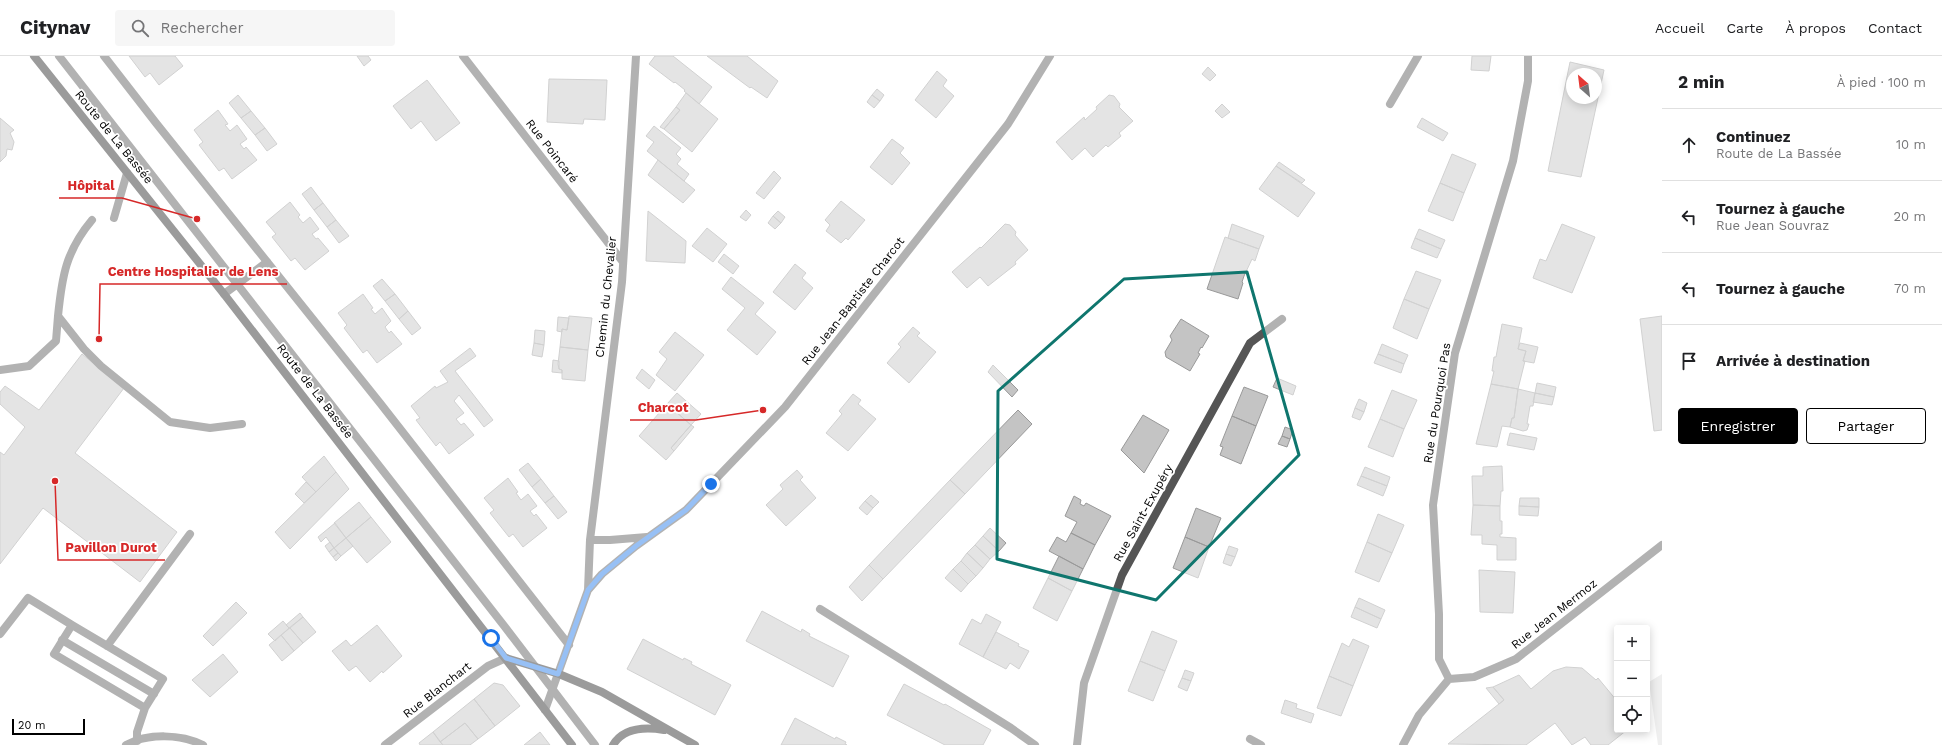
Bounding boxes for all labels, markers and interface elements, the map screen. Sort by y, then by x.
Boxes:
search box [115,10,395,46]
text: Citynav [20,16,91,39]
icon: search [129,17,151,39]
text: Rechercher [161,19,244,37]
text: Accueil [1655,20,1704,36]
text: Carte [1726,20,1763,36]
text: À propos [1785,20,1846,36]
text: Contact [1868,20,1922,36]
north arrow [1566,68,1602,104]
text: 2 min [1678,72,1724,92]
text: À pied · 100 m [1837,75,1926,90]
street label: Route de La Bassée [72,88,156,186]
street label: Rue Poincaré [523,117,581,185]
text: Continuez [1716,128,1790,146]
icon: ahead [1678,134,1700,156]
text: 10 m [1896,137,1926,152]
text: Route de La Bassée [1716,146,1842,161]
callout: Hôpital [59,173,122,198]
text: Hôpital [68,178,115,193]
text: Tournez à gauche [1716,200,1845,218]
icon: left [1678,206,1700,228]
text: 20 m [1894,209,1926,224]
text: Rue Jean Souvraz [1716,218,1829,233]
street label: Rue Jean-Baptiste Charcot [799,234,907,368]
street label: Chemin du Chevalier [593,236,619,358]
callout: Centre Hospitalier de Lens [100,259,287,284]
text: Centre Hospitalier de Lens [108,264,278,279]
icon: left [1678,278,1700,300]
text: Tournez à gauche [1716,280,1845,298]
text: 70 m [1894,281,1926,296]
street label: Route de La Bassée [274,341,356,441]
street label: Rue du Pourquoi Pas [1421,342,1453,464]
icon: arrive [1678,350,1700,372]
text: Arrivée à destination [1716,352,1870,370]
callout: Charcot [630,395,696,420]
text: Charcot [638,400,689,415]
button: Enregistrer [1678,408,1798,444]
button: Partager [1806,408,1926,444]
street label: Rue Saint-Exupéry [1110,461,1176,564]
route end [702,475,720,493]
callout: Pavillon Durot [58,535,165,560]
text: Pavillon Durot [65,540,157,555]
street label: Rue Jean Mermoz [1508,576,1600,652]
map controls [1614,625,1650,733]
button: + [1614,625,1650,661]
route start [482,629,500,647]
street label: Rue Blanchart [400,659,474,721]
button: − [1614,661,1650,697]
button: locate [1614,697,1650,733]
scale bar [12,717,85,736]
text: 20 m [18,719,46,732]

